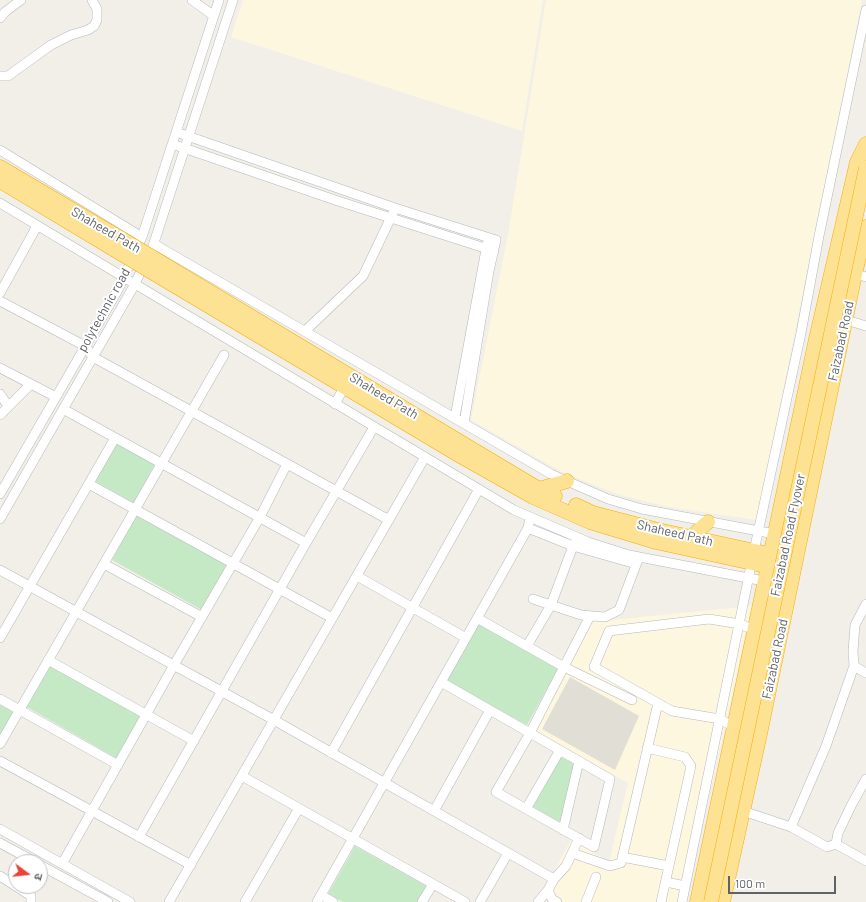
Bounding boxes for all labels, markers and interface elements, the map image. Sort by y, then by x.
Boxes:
street label: Shaheed Path [68,204,144,256]
street label: polytechnic road [74,265,134,355]
street label: Faizabad Road [825,300,857,382]
street label: Shaheed Path [347,369,421,423]
street label: Faizabad Road Flyover [767,472,809,598]
street label: Shaheed Path [635,517,715,549]
street label: Faizabad Road [759,618,791,700]
north arrow [8,854,48,894]
scale bar [730,868,838,894]
text: उ [32,872,46,882]
text: 100 m [735,876,765,890]

